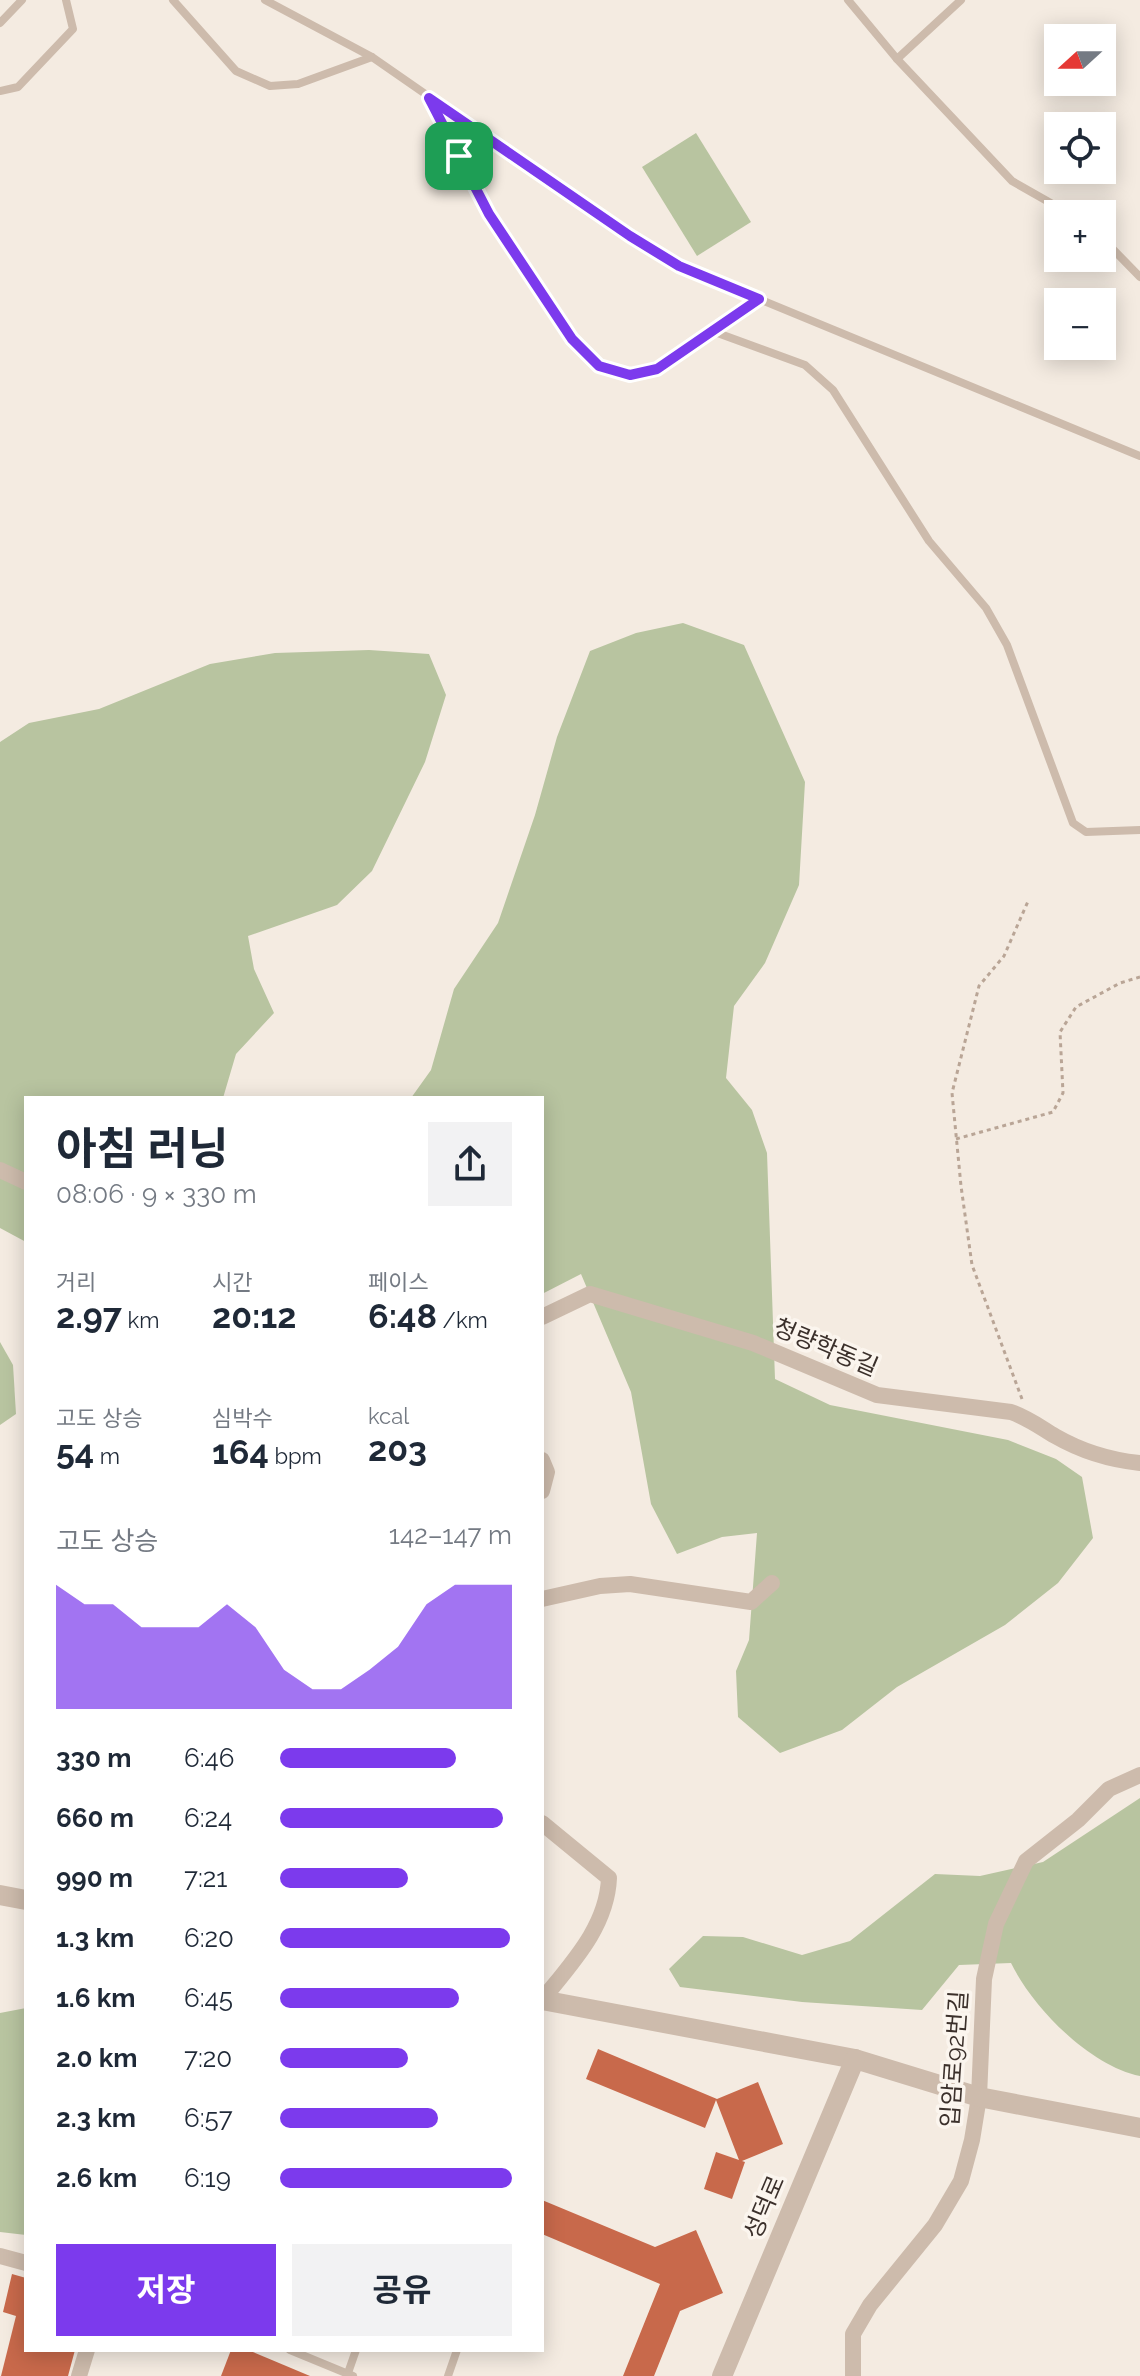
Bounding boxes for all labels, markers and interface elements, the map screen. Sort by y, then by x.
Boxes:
north arrow [1044,24,1116,96]
map controls [1044,24,1116,360]
button: locate [1044,112,1116,184]
pin [425,122,493,190]
icon: arrive [437,134,481,178]
button: + [1044,200,1116,272]
button: − [1044,288,1116,360]
button: share [428,1122,512,1206]
text: 아침 러닝 [56,1123,228,1174]
text: 08:06 · 9 × 330 m [56,1179,257,1209]
text: 거리 [56,1269,96,1295]
text: 시간 [212,1269,252,1295]
text: 페이스 [368,1269,429,1295]
text: 2.97 [56,1296,122,1336]
text: 20:12 [212,1296,296,1336]
text: 6:48 [368,1296,437,1336]
text: km [122,1307,159,1333]
text: /km [437,1307,488,1333]
street label: 청량학동길 [770,1312,882,1382]
text: kcal [368,1403,409,1429]
text: 고도 상승 [56,1405,143,1431]
text: 심박수 [212,1405,273,1431]
text: 203 [368,1429,427,1469]
text: 54 [56,1432,94,1472]
text: 164 [212,1432,269,1472]
text: m [94,1443,120,1469]
text: bpm [269,1443,322,1469]
text: 142–147 m [389,1520,512,1550]
text: 고도 상승 [56,1526,158,1556]
text: 330 m [56,1743,131,1773]
text: 6:46 [184,1743,234,1773]
text: 660 m [56,1803,134,1833]
text: 6:24 [184,1803,232,1833]
text: 990 m [56,1863,133,1893]
text: 7:21 [184,1863,227,1893]
text: 1.3 km [56,1923,134,1953]
text: 6:20 [184,1923,234,1953]
text: 1.6 km [56,1983,135,2013]
text: 6:45 [184,1983,233,2013]
street label: 입암로92번길 [935,1990,973,2128]
text: 2.0 km [56,2043,137,2073]
text: 7:20 [184,2043,232,2073]
text: 2.3 km [56,2103,136,2133]
text: 6:57 [184,2103,233,2133]
text: 2.6 km [56,2163,137,2193]
text: 6:19 [184,2163,231,2193]
street label: 성덕로 [738,2171,790,2243]
button: 저장 [56,2244,276,2336]
button: 공유 [292,2244,512,2336]

